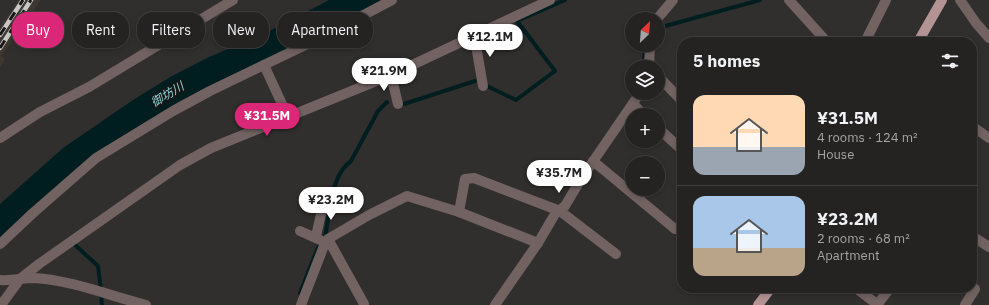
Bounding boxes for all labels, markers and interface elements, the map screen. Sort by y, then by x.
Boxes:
chip: Buy [12,12,64,48]
chip: Rent [72,12,129,48]
chip: Filters [137,12,205,48]
chip: New [213,12,269,48]
chip: Apartment [277,12,373,48]
north arrow [625,12,665,52]
map controls [625,12,665,196]
pin: ¥12.1M [457,24,523,58]
text: ¥12.1M [467,28,513,45]
text: 5 homes [693,50,760,72]
icon: filters [939,50,961,72]
pin: ¥21.9M [351,58,417,92]
button: layers [625,60,665,100]
text: ¥21.9M [361,62,407,79]
water label: 御坊川 [148,77,188,110]
pin: ¥31.5M [234,103,300,137]
text: ¥31.5M [244,107,290,124]
text: ¥31.5M [817,107,878,129]
button: + [625,108,665,148]
icon: home [725,111,773,159]
text: 4 rooms · 124 m² [817,129,918,146]
text: House [817,146,854,163]
button: − [625,156,665,196]
pin: ¥35.7M [526,160,592,194]
text: ¥35.7M [536,164,582,181]
pin: ¥23.2M [298,187,364,221]
text: ¥23.2M [308,191,354,208]
text: ¥23.2M [817,208,878,230]
icon: home [725,212,773,260]
text: 2 rooms · 68 m² [817,230,910,247]
text: Apartment [817,247,880,264]

